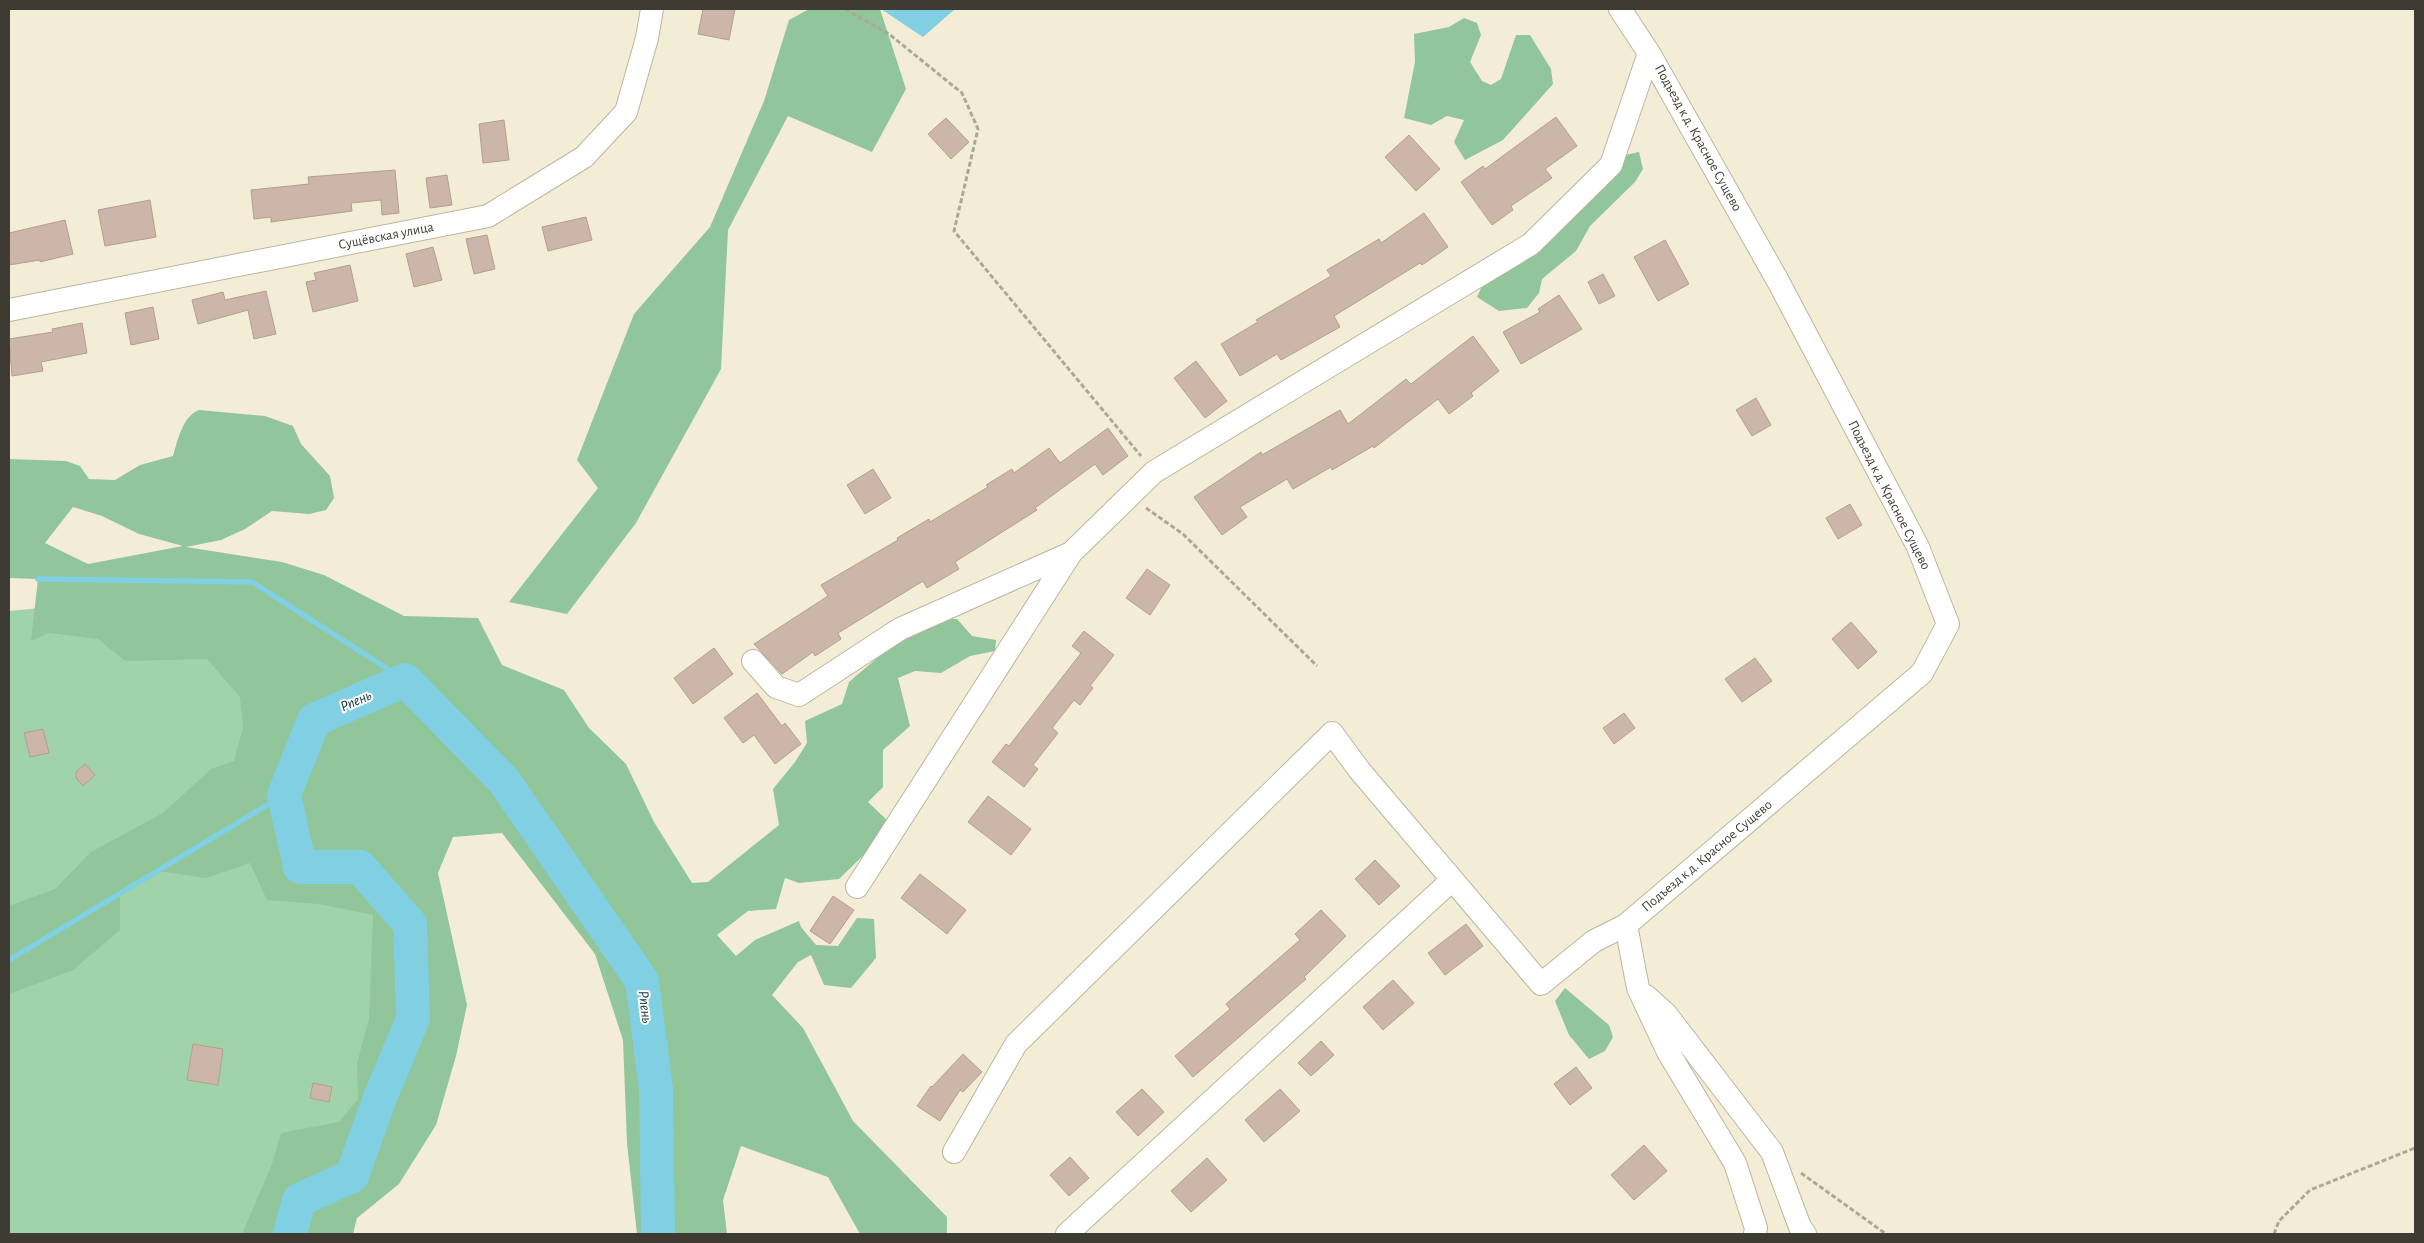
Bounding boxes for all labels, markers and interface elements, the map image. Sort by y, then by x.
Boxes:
street label: Подъезд к д. Красное Сущево [1652,62,1744,214]
street label: Сущёвская улица [337,220,436,252]
street label: Подъезд к д. Красное Сущево [1845,418,1933,572]
water label: Рпень [338,687,374,714]
street label: Подъезд к д. Красное Сущево [1639,797,1775,915]
water label: Рпень [636,990,654,1024]

